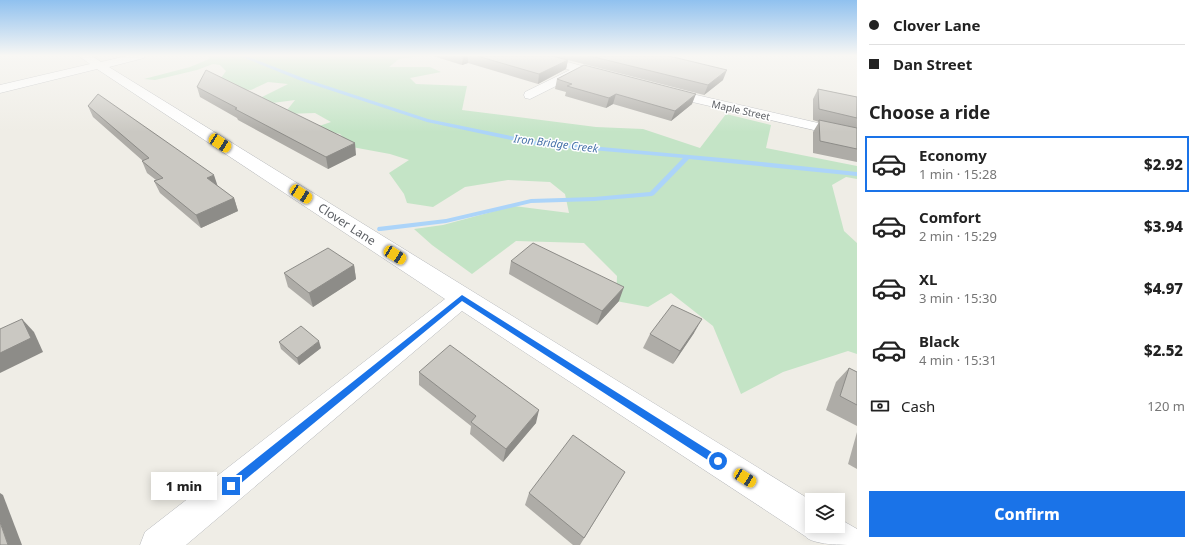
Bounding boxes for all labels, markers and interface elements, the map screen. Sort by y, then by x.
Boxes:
text: Clover Lane [893,15,980,35]
text: Dan Street [893,54,972,74]
street label: Maple Street [710,96,772,124]
text: Choose a ride [869,100,990,124]
water label: Iron Bridge Creek [512,130,600,156]
car [207,131,233,155]
text: Economy [919,145,987,165]
icon: car [871,146,907,182]
text: $2.92 [1144,154,1183,174]
text: 1 min · 15:28 [919,165,997,183]
car [288,182,314,206]
street label: Clover Lane [315,199,379,249]
text: Comfort [919,207,981,227]
icon: car [871,208,907,244]
text: $3.94 [1144,216,1183,236]
text: 2 min · 15:29 [919,227,997,245]
car [382,244,408,266]
text: XL [919,269,937,289]
icon: car [871,270,907,306]
text: $4.97 [1144,278,1183,298]
text: 3 min · 15:30 [919,289,997,307]
text: Black [919,331,959,351]
icon: car [871,332,907,368]
text: $2.52 [1144,340,1183,360]
text: 4 min · 15:31 [919,351,997,369]
icon: cash [869,395,891,417]
text: Cash [901,396,935,416]
text: 120 m [1147,397,1185,415]
route start [709,452,727,470]
car [732,467,758,489]
callout: 1 min [151,472,217,500]
text: 1 min [166,477,202,495]
route end [222,477,240,495]
button: Confirm [869,491,1185,537]
map controls [805,493,845,533]
button: layers [805,493,845,533]

